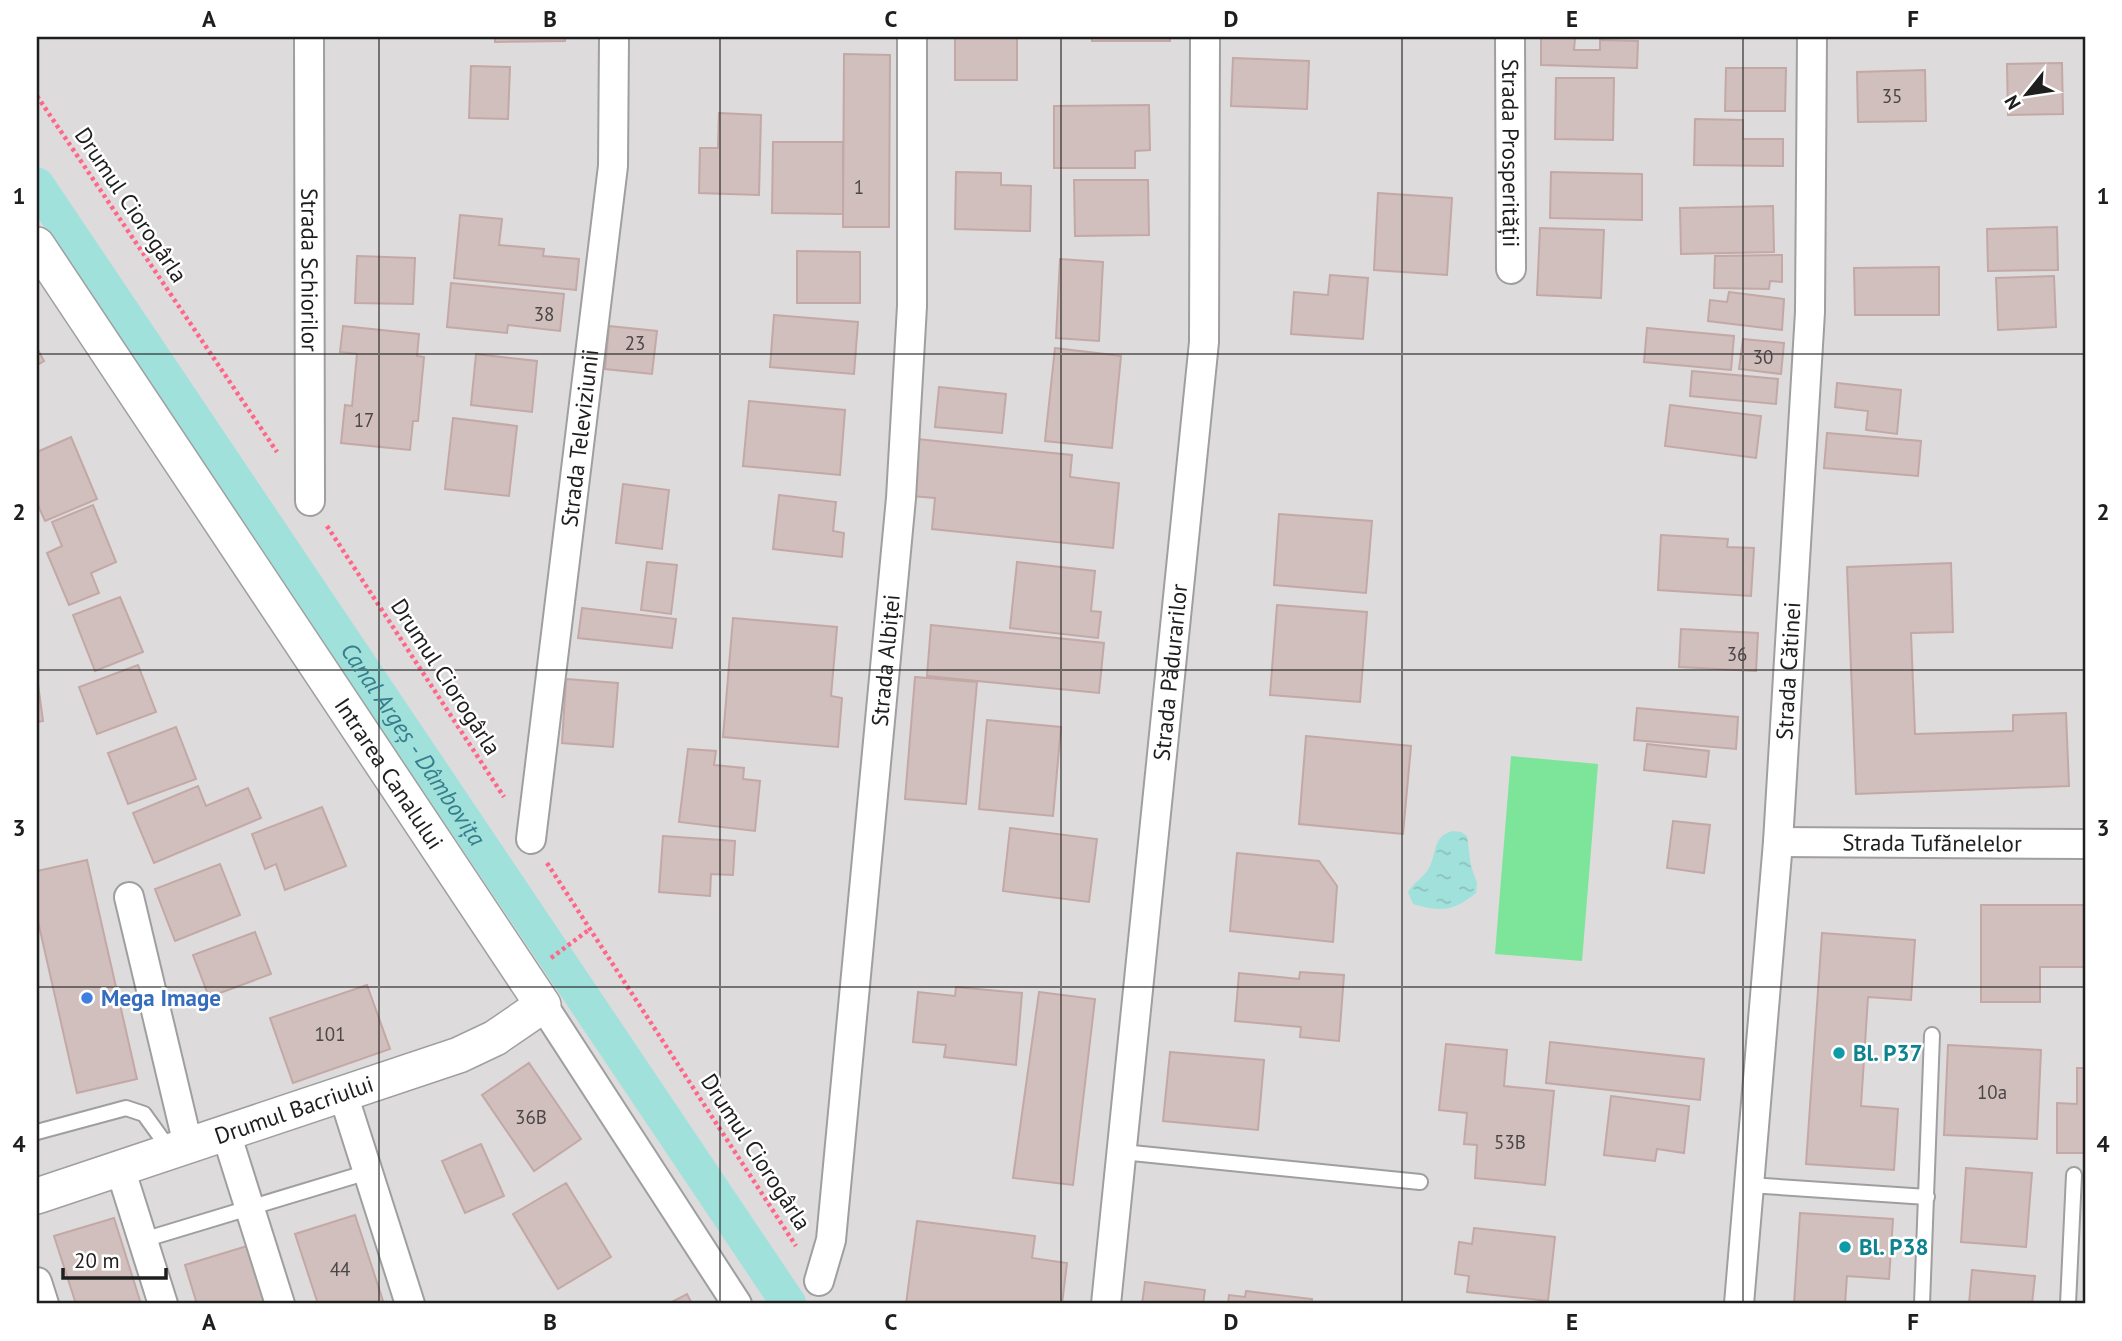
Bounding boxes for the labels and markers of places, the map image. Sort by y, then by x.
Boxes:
place label: Mega Image [101,983,221,1012]
marker: Mega Image [79,990,95,1006]
place label: Bl. P37 [1853,1038,1922,1067]
marker: Bl. P37 [1831,1045,1847,1061]
place label: Bl. P38 [1859,1232,1928,1261]
marker: Bl. P38 [1837,1239,1853,1255]

